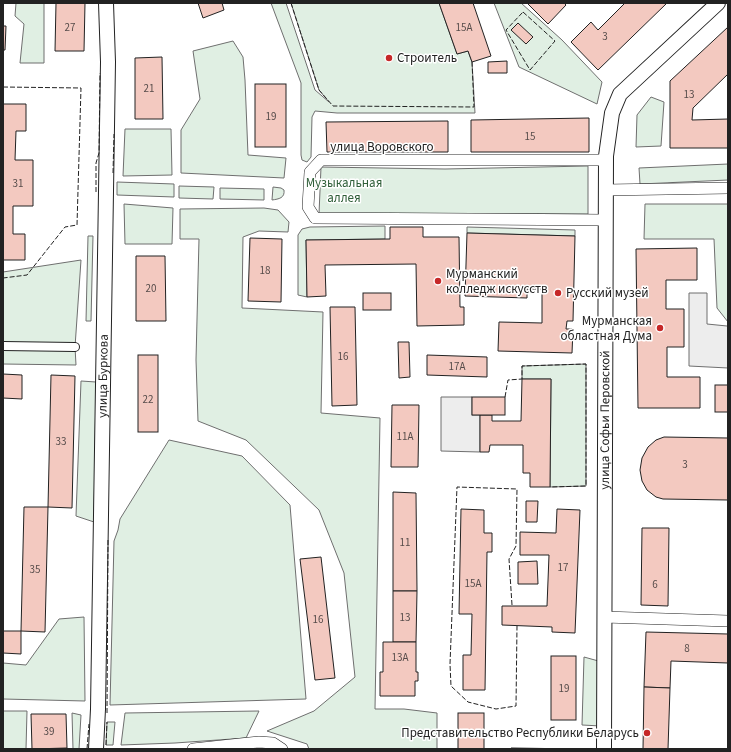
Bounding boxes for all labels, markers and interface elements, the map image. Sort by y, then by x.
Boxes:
house number: 27 [65,20,75,35]
house number: 15А [456,20,472,35]
house number: 3 [602,29,608,44]
place label: Строитель [397,49,457,67]
marker: Строитель [384,53,394,63]
house number: 21 [144,81,154,96]
house number: 13 [684,87,694,102]
house number: 19 [266,109,276,124]
house number: 15 [525,129,535,144]
street label: улица Воровского [330,138,434,156]
park label: Музыкальная аллея [306,174,382,207]
house number: 31 [13,176,23,191]
house number: 18 [260,263,271,278]
place label: Мурманский колледж искусств [446,265,548,298]
marker: Мурманский колледж искусств [433,276,443,286]
house number: 20 [146,281,156,296]
place label: Русский музей [566,284,649,302]
marker: Русский музей [553,288,563,298]
place label: Мурманская областная Дума [560,312,652,345]
marker: Мурманская областная Дума [655,323,665,333]
street label: улица Буркова [93,334,113,418]
house number: 16 [338,349,349,364]
street label: улица Софьи Перовской [596,350,614,490]
house number: 17А [449,359,465,374]
house number: 22 [143,392,153,407]
house number: 11А [397,429,413,444]
house number: 33 [56,434,66,449]
house number: 3 [682,457,688,472]
house number: 11 [400,535,410,550]
house number: 17 [558,560,568,575]
house number: 35 [30,562,40,577]
house number: 15А [465,576,481,591]
house number: 6 [652,577,658,592]
house number: 13 [400,610,410,625]
house number: 16 [313,612,324,627]
house number: 8 [684,641,690,656]
house number: 13А [392,650,408,665]
house number: 19 [559,681,569,696]
house number: 39 [44,724,54,739]
place label: Представительство Республики Беларусь [401,724,639,742]
marker: Представительство Республики Беларусь [642,728,652,738]

